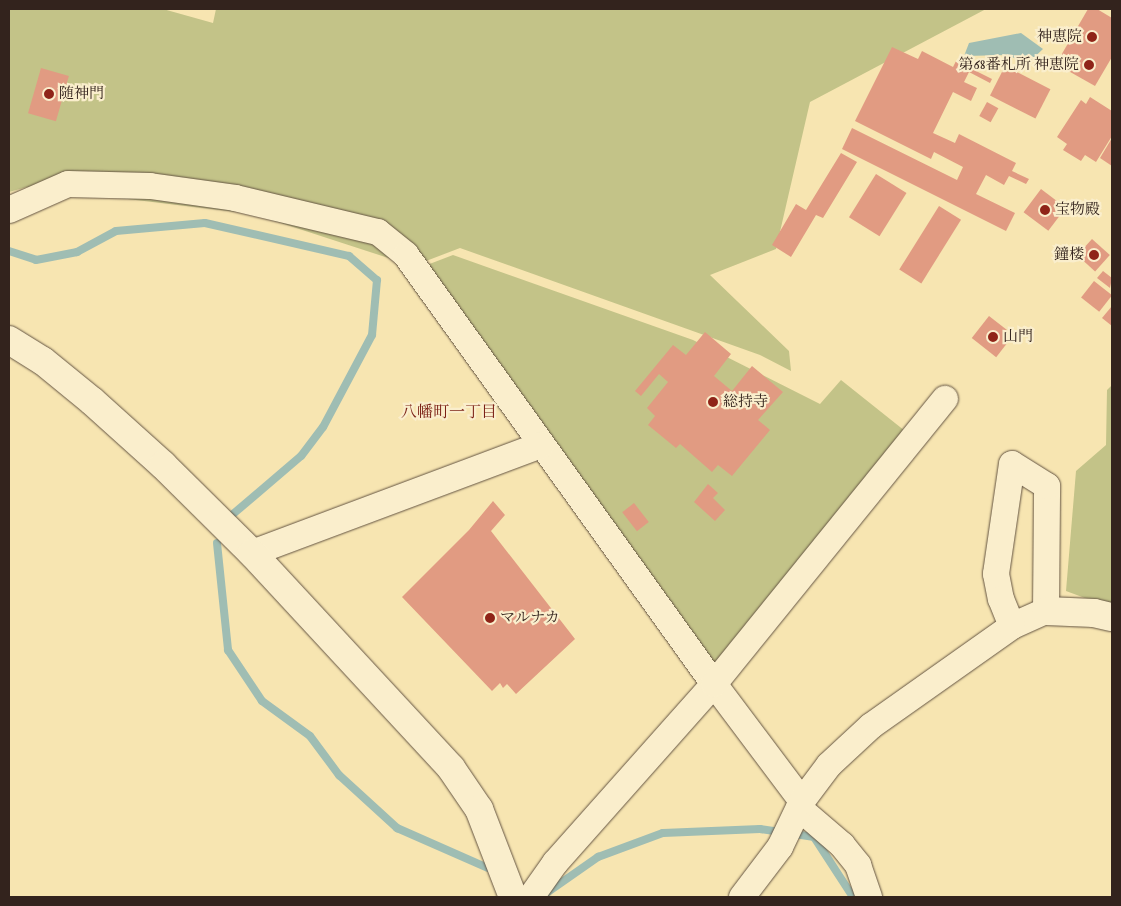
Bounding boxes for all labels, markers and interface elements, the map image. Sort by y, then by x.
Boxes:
place label: 神恵院 [1037,28,1082,46]
marker: 神恵院 [1086,31,1098,43]
place label: 第68番札所 神恵院 [959,56,1079,74]
marker: 第68番札所 神恵院 [1083,59,1095,71]
place label: 随神門 [59,85,104,103]
marker: 随神門 [43,88,55,100]
place label: 宝物殿 [1055,201,1100,219]
marker: 宝物殿 [1039,204,1051,216]
place label: 鐘楼 [1054,246,1084,264]
marker: 鐘楼 [1088,249,1100,261]
place label: 山門 [1003,328,1033,346]
marker: 山門 [987,331,999,343]
place label: 総持寺 [723,393,768,411]
marker: 総持寺 [707,396,719,408]
district label: 八幡町一丁目 [401,403,497,423]
place label: マルナカ [500,609,560,627]
marker: マルナカ [484,612,496,624]

